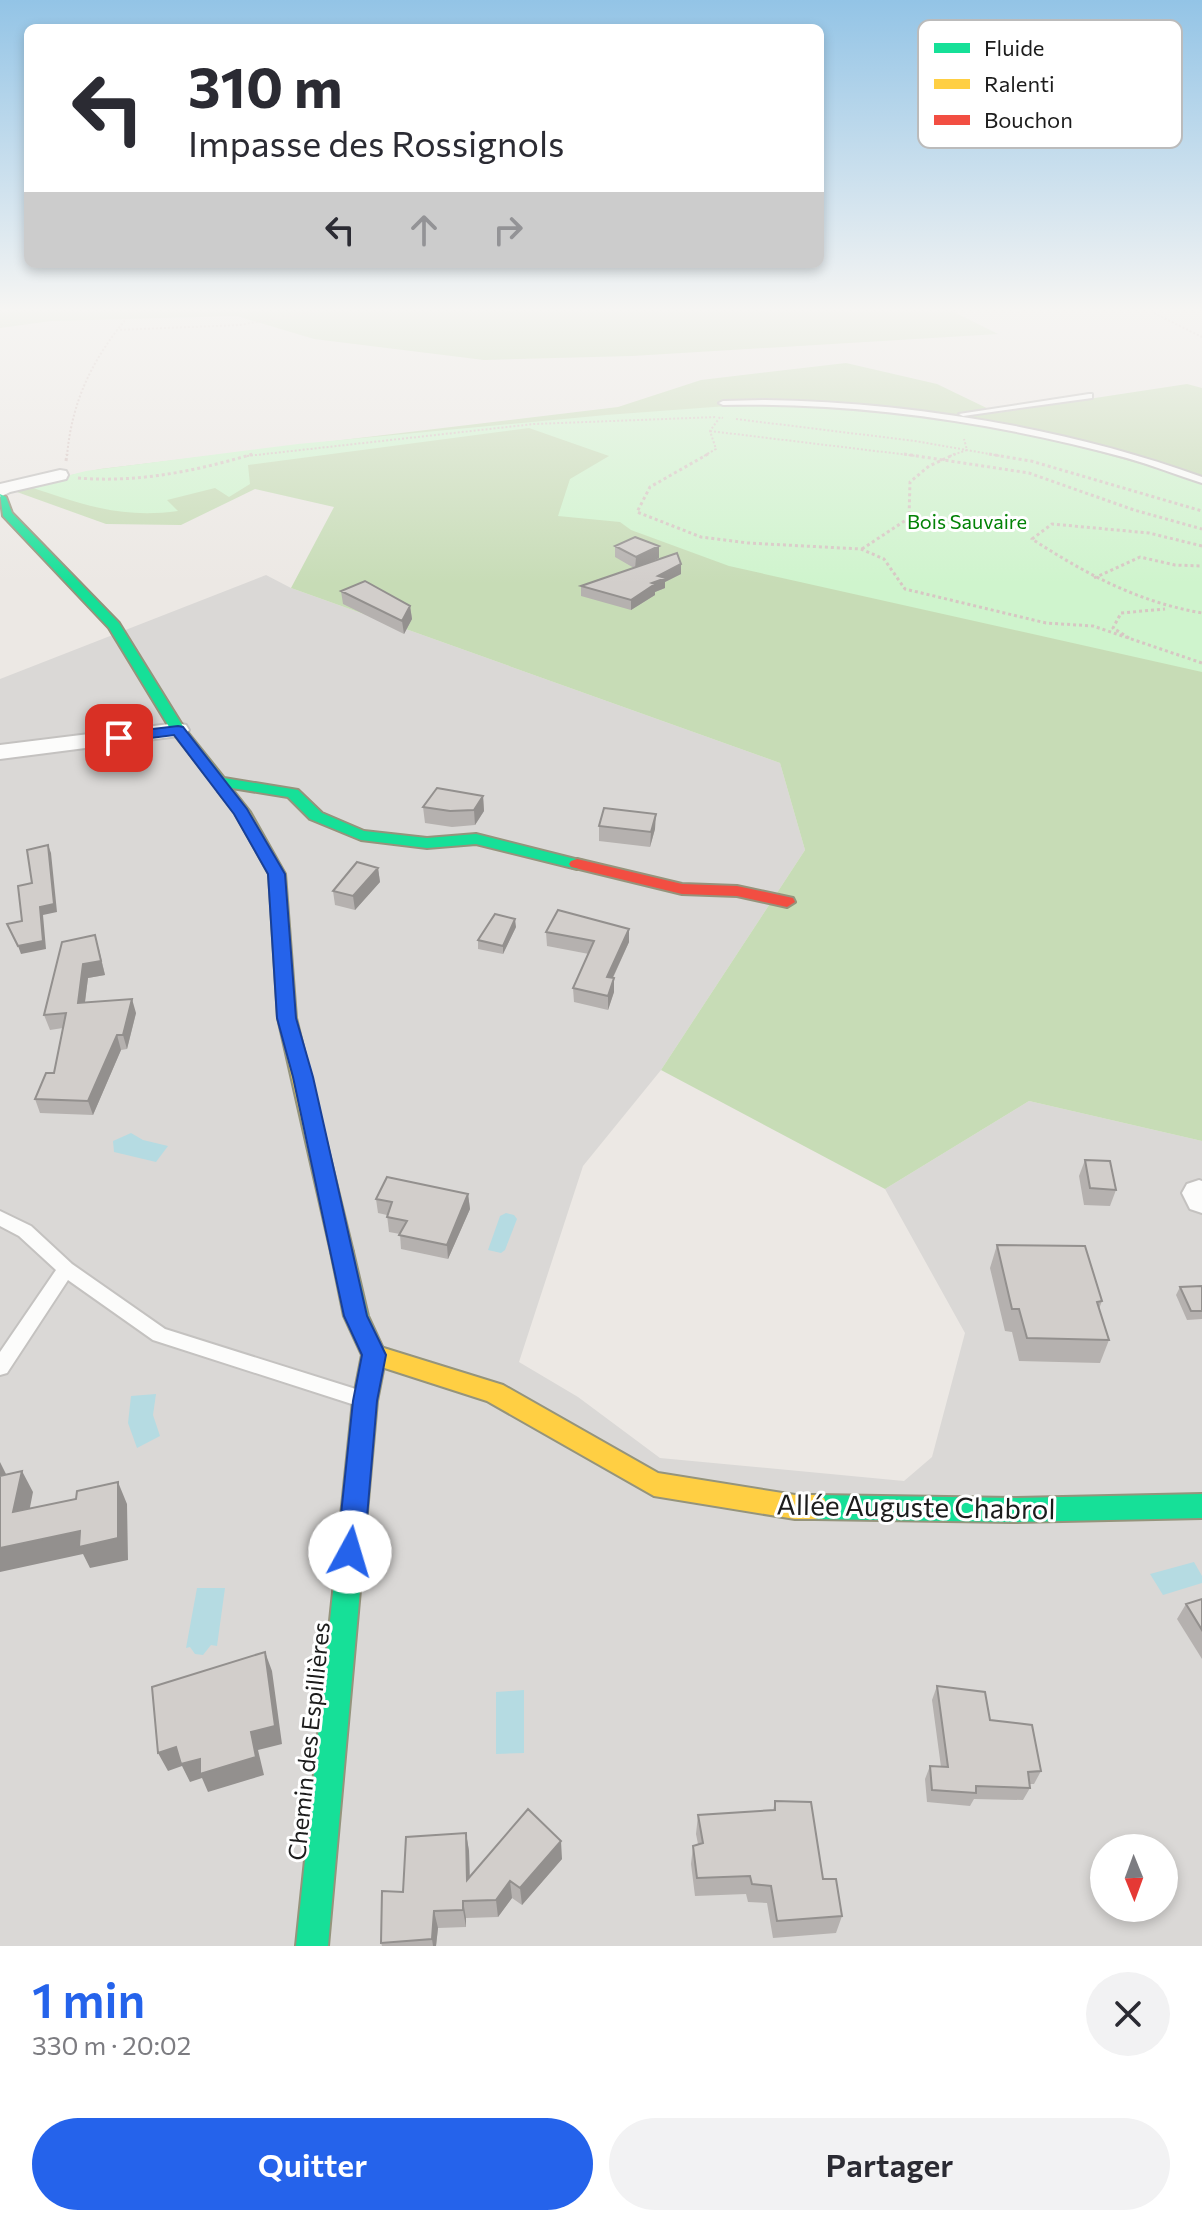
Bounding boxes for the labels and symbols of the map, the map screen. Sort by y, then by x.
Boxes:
legend [918,20,1182,148]
text: Fluide [984,34,1044,61]
text: Ralenti [984,70,1055,97]
text: Bouchon [984,106,1073,133]
park label: Bois Sauvaire [907,509,1027,533]
pin [85,704,153,772]
street label: Allée Auguste Chabrol [776,1487,1056,1525]
position arrow [308,1510,392,1594]
street label: Chemin des Espillières [281,1620,335,1862]
north arrow [1090,1834,1178,1922]

